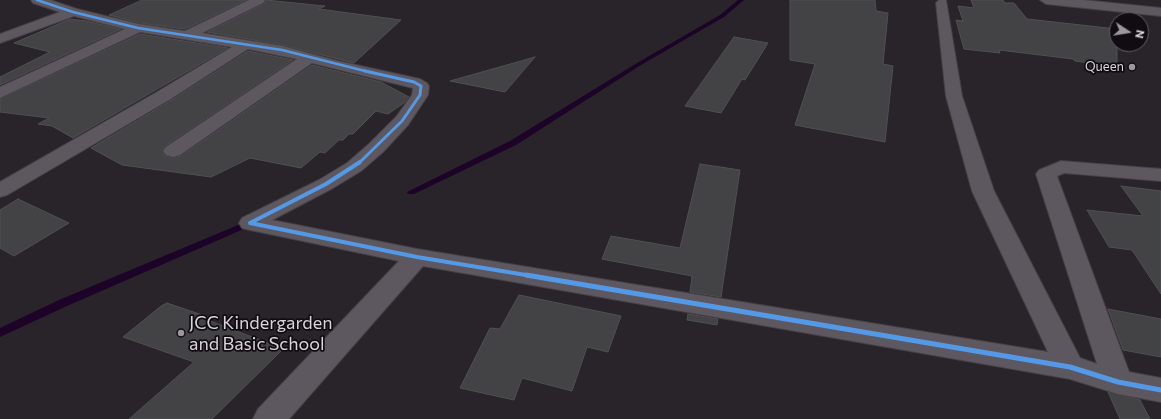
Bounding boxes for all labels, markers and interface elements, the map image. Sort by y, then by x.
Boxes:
north arrow [1109,12,1149,52]
text: N [1133,29,1147,40]
place label: Queen [1085,59,1124,75]
marker: Queen [1127,62,1137,72]
place label: JCC Kindergarden and Basic School [189,312,333,354]
marker: JCC Kindergarden and Basic School [176,328,186,338]

